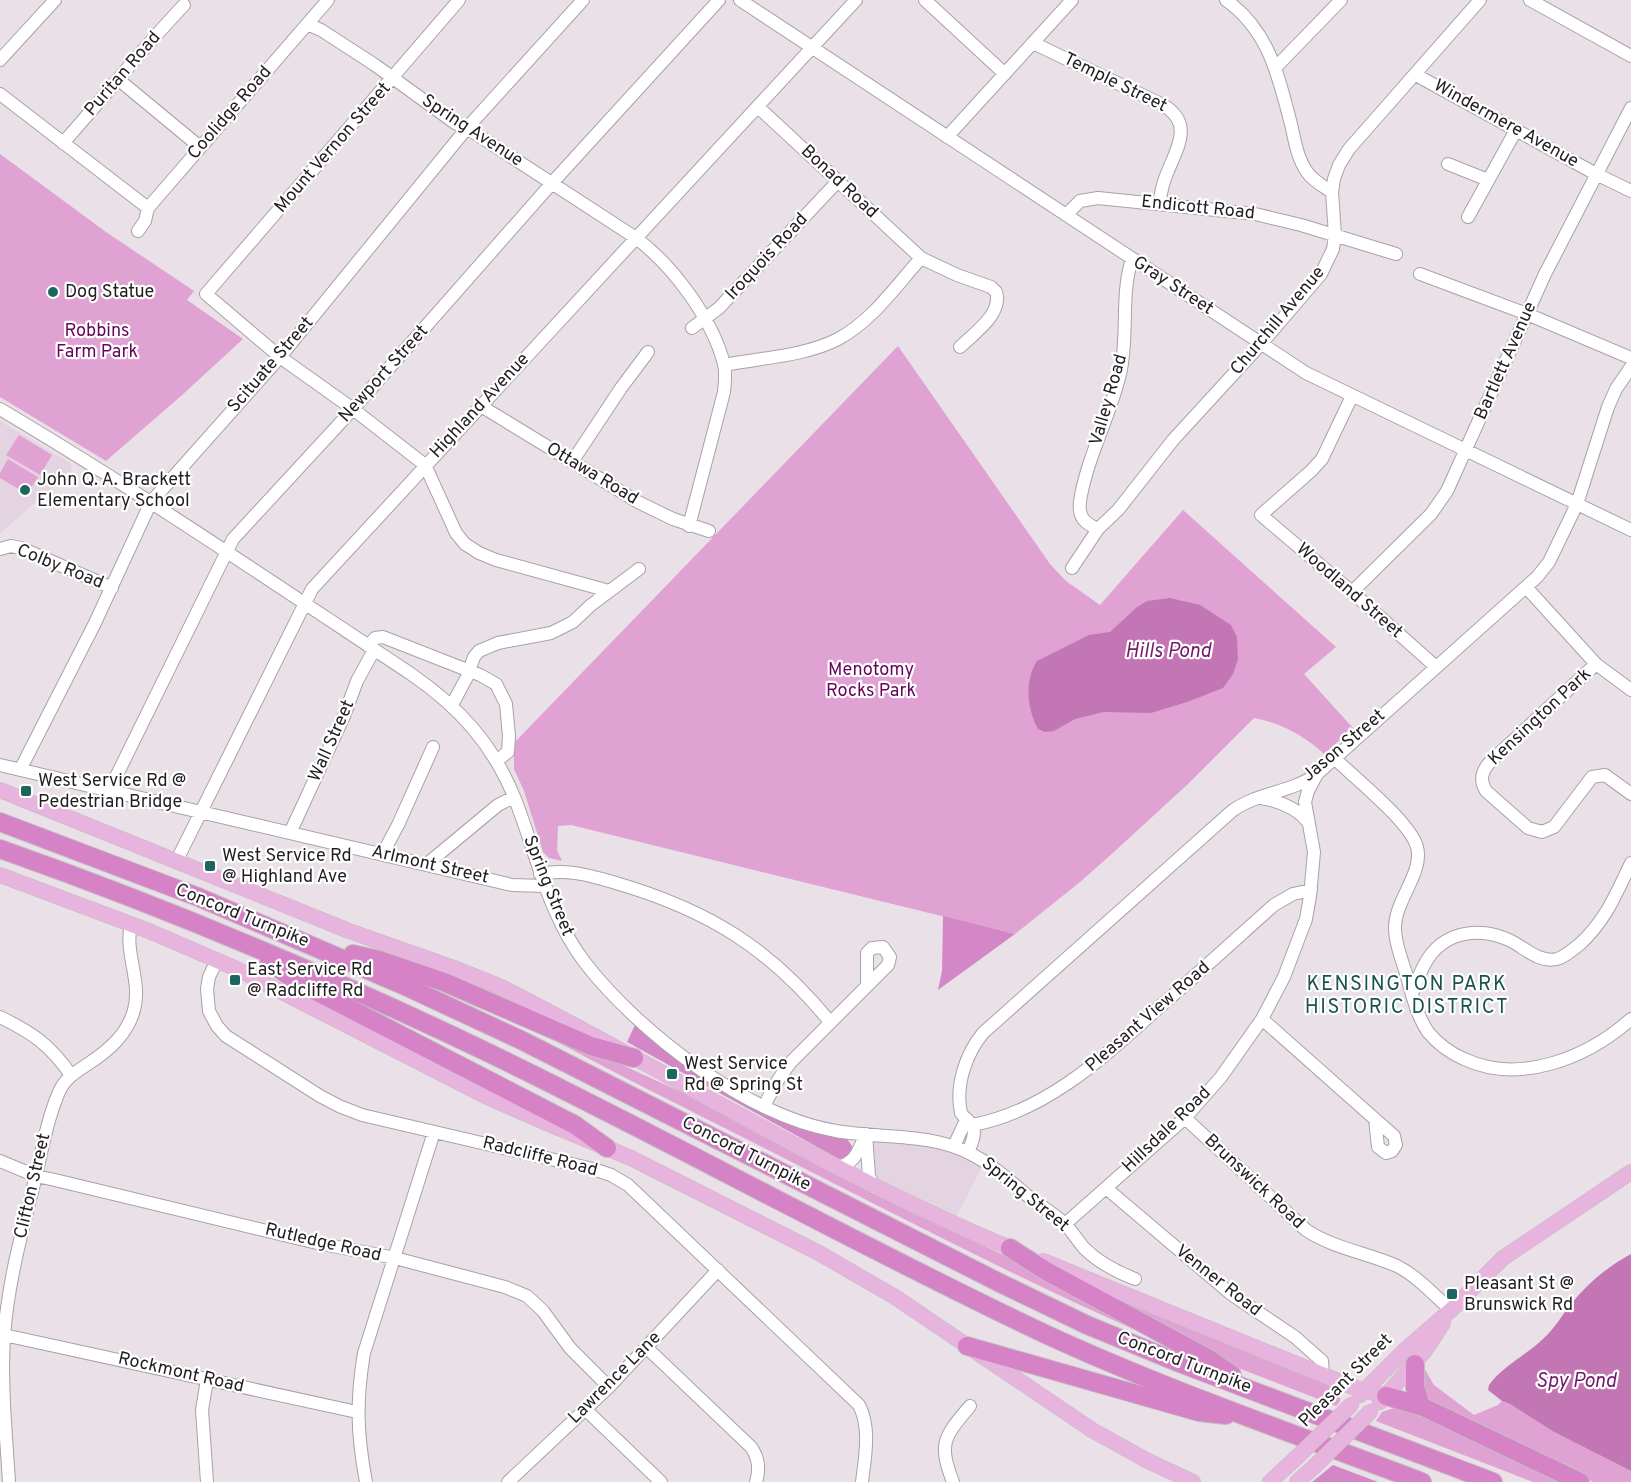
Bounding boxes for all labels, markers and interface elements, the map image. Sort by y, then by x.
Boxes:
street label: Puritan Road [80,27,166,121]
street label: Temple Street [1059,48,1171,118]
street label: Coolidge Road [183,61,277,165]
street label: Windermere Avenue [1429,75,1583,173]
street label: Mount Vernon Street [270,78,396,218]
street label: Spring Avenue [417,90,527,172]
street label: Bonad Road [795,140,883,224]
street label: Endicott Road [1140,191,1256,225]
street label: Iroquois Road [721,209,813,305]
street label: Gray Street [1128,251,1218,321]
street label: Churchill Avenue [1226,262,1330,380]
place label: Dog Statue [65,281,154,304]
marker: Dog Statue [46,285,60,299]
street label: Bartlett Avenue [1470,298,1542,424]
street label: Scituate Street [223,312,319,418]
park label: Robbins Farm Park [56,320,138,364]
street label: Newport Street [334,320,434,428]
street label: Highland Avenue [425,348,535,464]
street label: Valley Road [1085,352,1133,448]
street label: Ottawa Road [542,437,642,511]
place label: John Q. A. Brackett Elementary School [37,469,191,513]
marker: John Q. A. Brackett Elementary School [18,483,32,497]
street label: Woodland Street [1291,538,1407,644]
street label: Colby Road [13,539,107,595]
water label: Hills Pond [1125,639,1212,665]
park label: Menotomy Rocks Park [826,659,916,703]
street label: Kensington Park [1483,663,1597,771]
street label: Wall Street [304,696,360,786]
street label: Jason Street [1298,705,1390,787]
place label: West Service Rd @ Pedestrian Bridge [38,770,186,814]
marker: West Service Rd @ Pedestrian Bridge [19,784,33,798]
street label: Spring Street [517,832,579,940]
street label: Arlmont Street [369,840,491,890]
place label: West Service Rd @ Highland Ave [222,845,352,889]
marker: West Service Rd @ Highland Ave [203,859,217,873]
street label: Concord Turnpike [172,879,312,953]
street label: Pleasant View Road [1081,957,1215,1077]
place label: East Service Rd @ Radcliffe Rd [247,959,372,1003]
district label: KENSINGTON PARK HISTORIC DISTRICT [1305,972,1509,1021]
marker: East Service Rd @ Radcliffe Rd [228,973,242,987]
place label: West Service Rd @ Spring St [684,1053,803,1097]
marker: West Service Rd @ Spring St [665,1067,679,1081]
street label: Hillsdale Road [1118,1082,1216,1178]
street label: Concord Turnpike [677,1111,815,1197]
street label: Brunswick Road [1199,1130,1309,1234]
street label: Clifton Street [10,1131,56,1241]
street label: Radcliffe Road [480,1132,600,1182]
street label: Spring Street [976,1152,1074,1238]
street label: Rutledge Road [263,1218,383,1268]
street label: Venner Road [1170,1240,1266,1322]
place label: Pleasant St @ Brunswick Rd [1464,1273,1574,1317]
marker: Pleasant St @ Brunswick Rd [1445,1287,1459,1301]
street label: Lawrence Lane [564,1327,666,1429]
street label: Concord Turnpike [1114,1327,1254,1399]
street label: Pleasant Street [1294,1329,1398,1433]
street label: Rockmont Road [116,1347,246,1399]
water label: Spy Pond [1536,1369,1617,1395]

